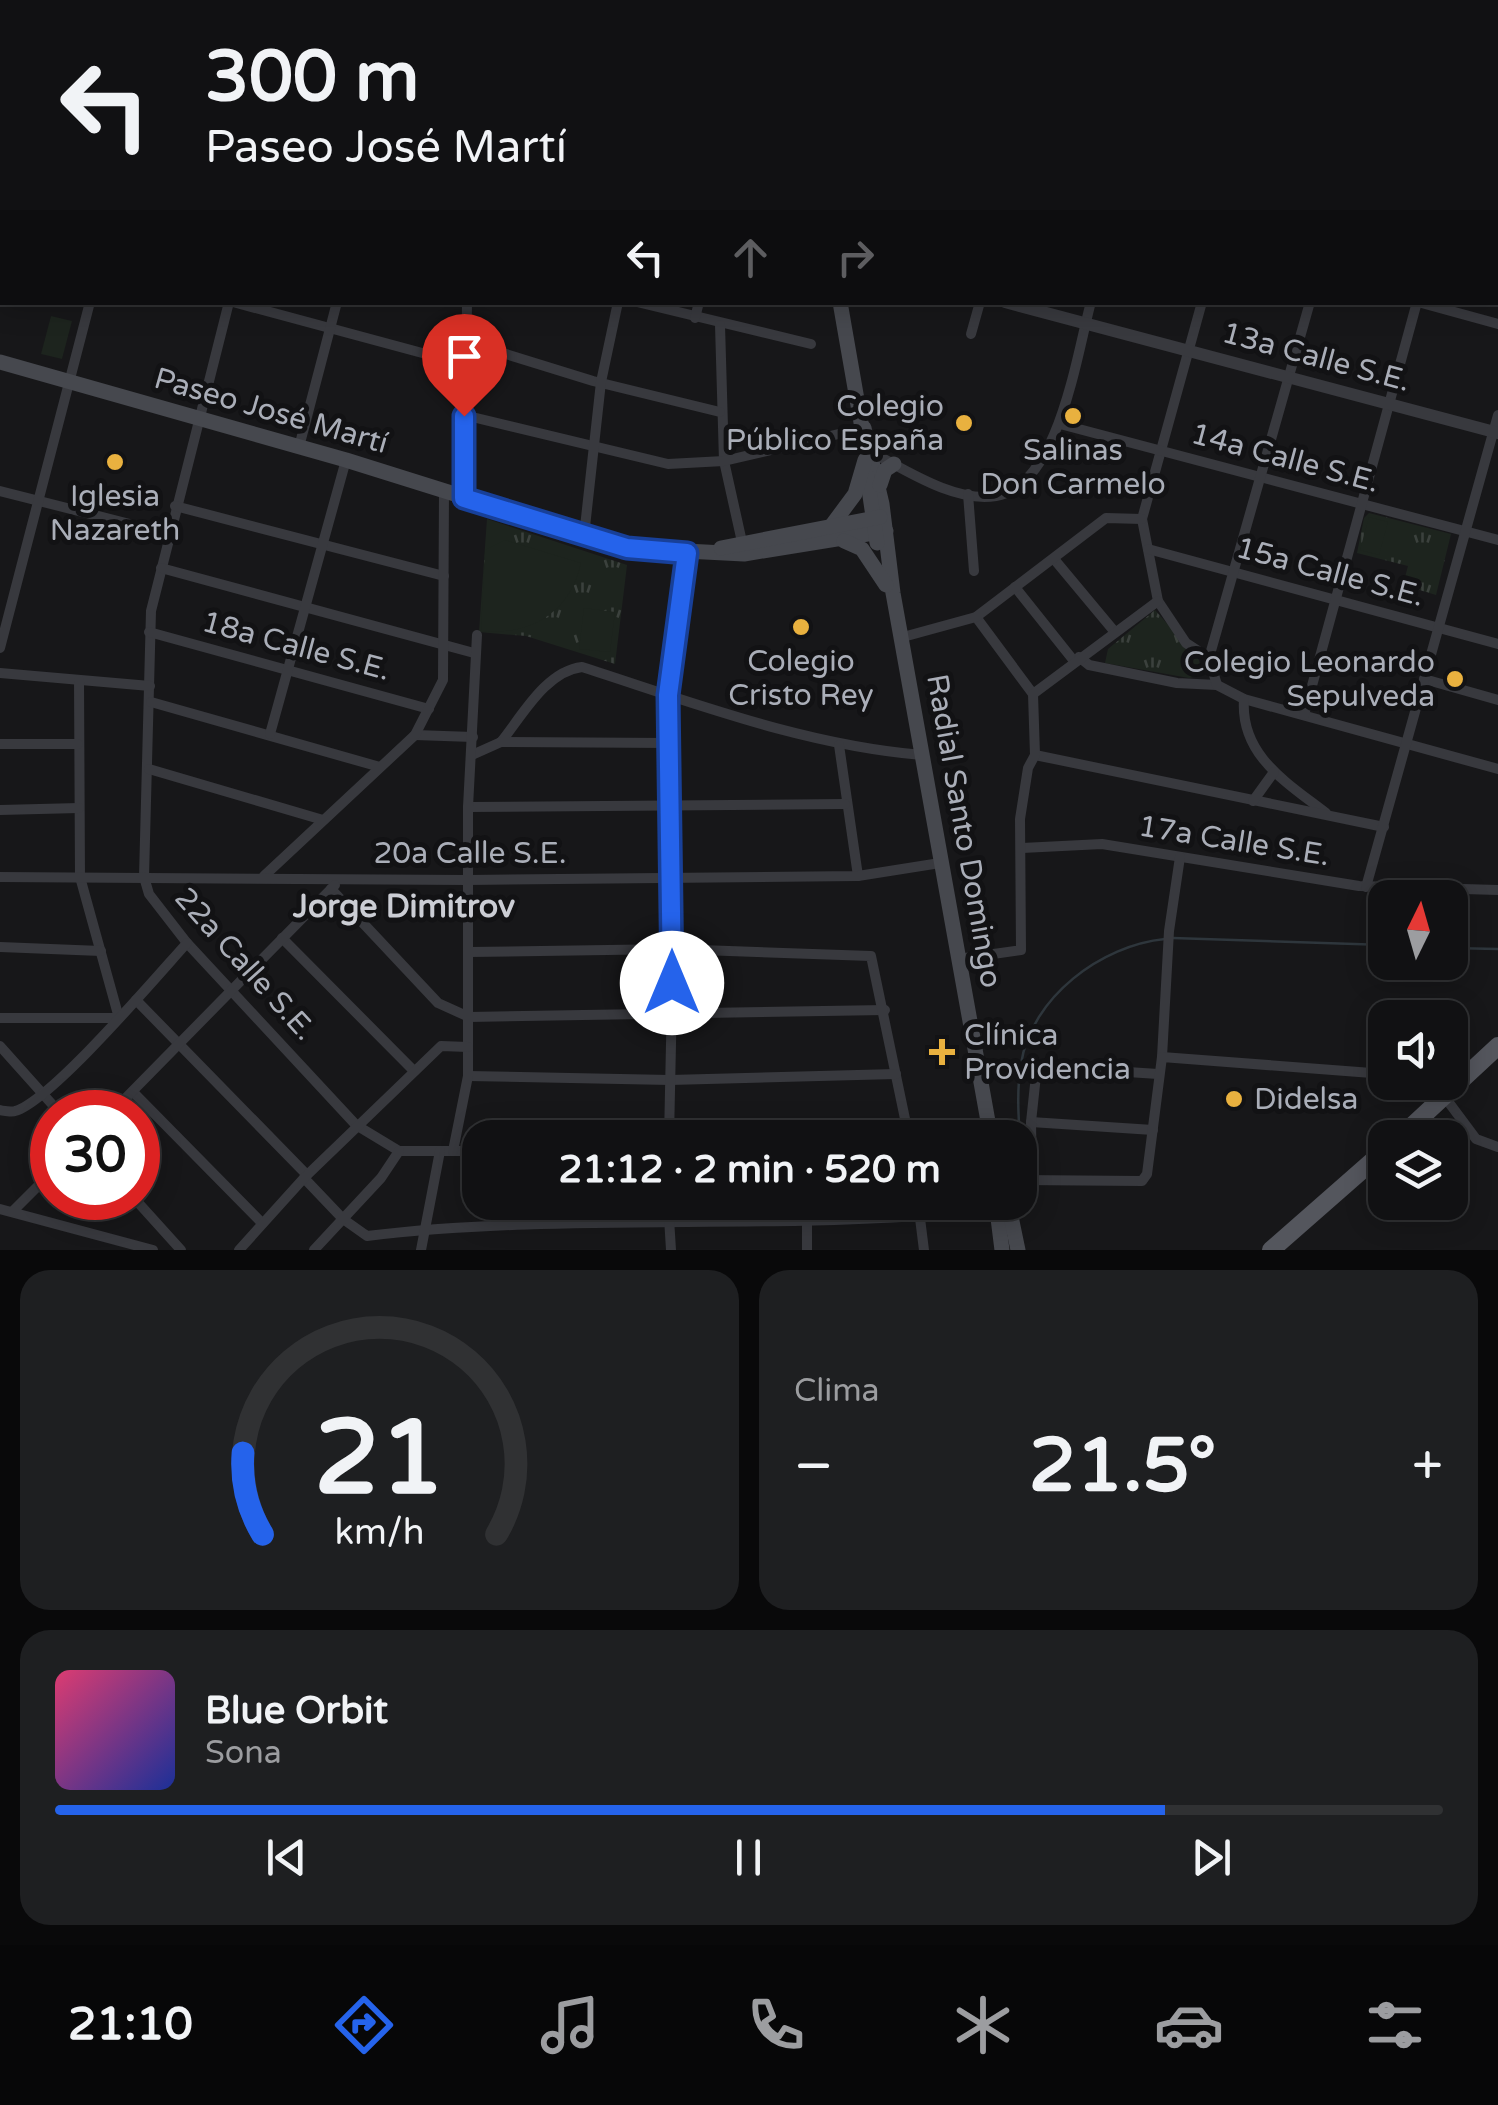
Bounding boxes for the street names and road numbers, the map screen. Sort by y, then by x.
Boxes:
street label: 13a Calle S.E. [1218,314,1414,400]
street label: Paseo José Martí [150,360,392,462]
street label: 14a Calle S.E. [1187,415,1383,501]
street label: 15a Calle S.E. [1232,529,1428,615]
street label: 18a Calle S.E. [198,603,394,689]
street label: Radial Santo Domingo [918,671,1010,991]
street label: 17a Calle S.E. [1136,808,1332,874]
street label: 20a Calle S.E. [374,835,567,872]
street label: 22a Calle S.E. [167,880,323,1048]

